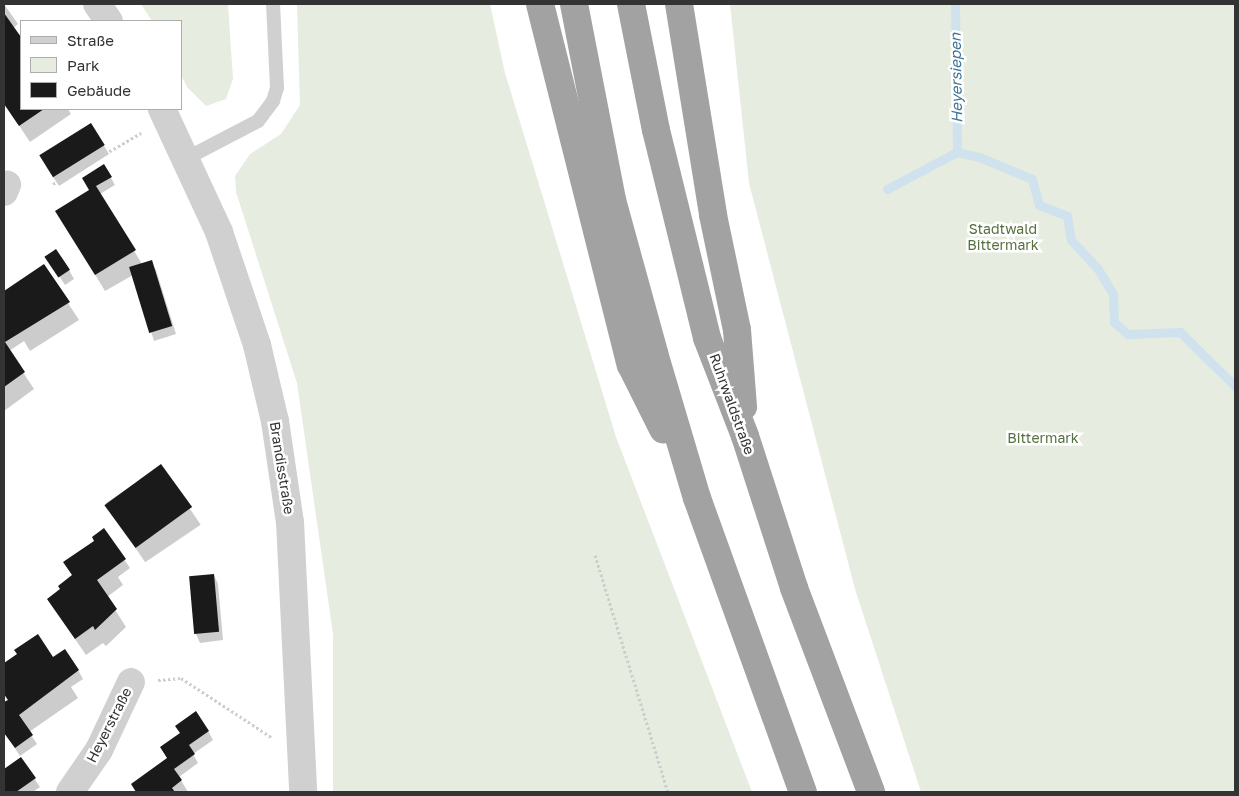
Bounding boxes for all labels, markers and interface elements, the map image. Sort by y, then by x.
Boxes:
legend [20,20,182,110]
text: Straße [67,31,114,49]
water label: Heyersiepen [946,33,966,123]
text: Park [67,56,99,74]
text: Gebäude [67,81,131,99]
park label: Stadtwald Bittermark [967,221,1039,253]
street label: Ruhrwaldstraße [706,351,758,457]
street label: Brandisstraße [266,421,298,515]
park label: Bittermark [1007,430,1079,446]
street label: Heyerstraße [83,685,135,765]

